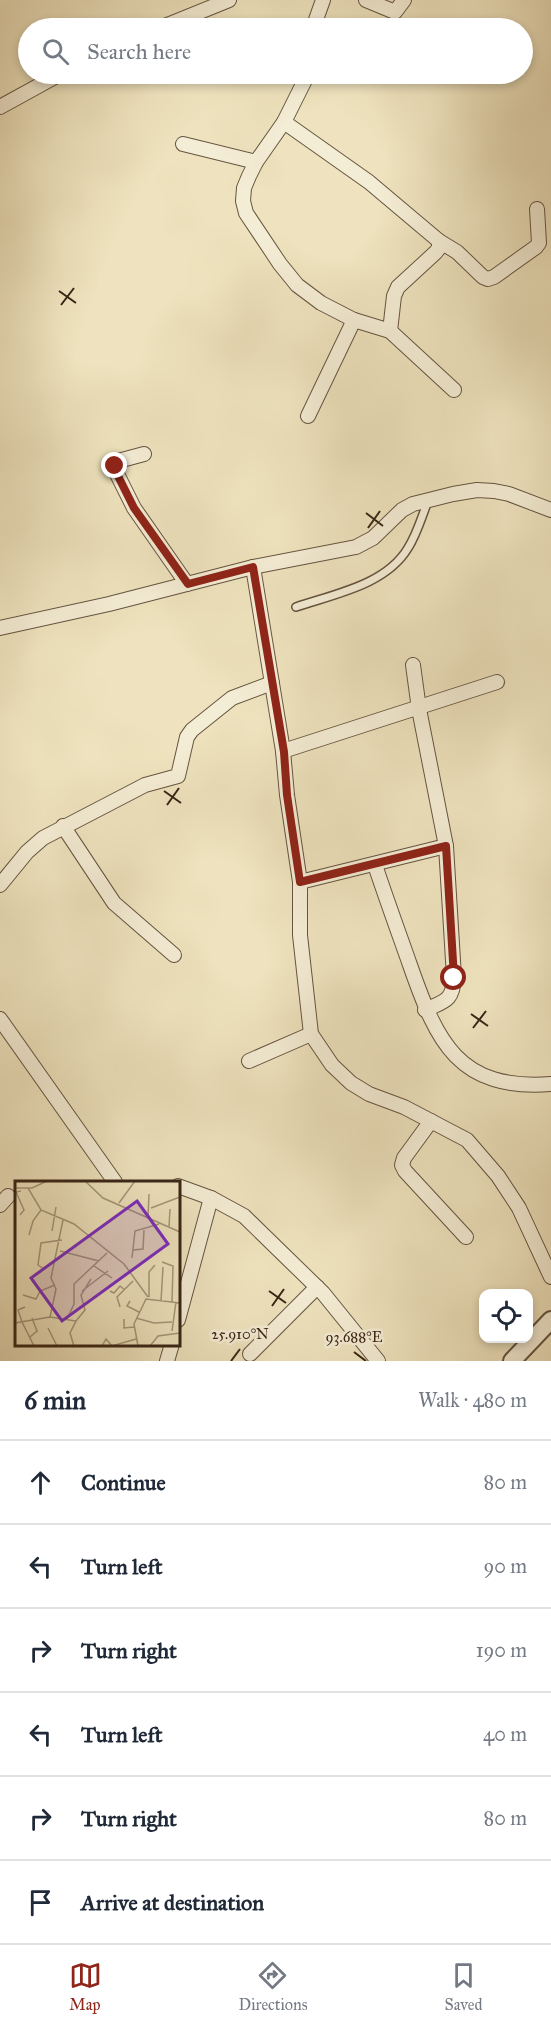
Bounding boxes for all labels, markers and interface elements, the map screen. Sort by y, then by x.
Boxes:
search box [18,18,533,84]
icon: search [39,35,72,68]
text: Search here [87,38,191,65]
route end [101,452,127,478]
route start [440,964,466,990]
inset map [15,1181,180,1346]
map controls [479,1289,533,1343]
button: locate [479,1289,533,1343]
text: 25.910°N [211,1325,269,1343]
text: 93.688°E [326,1328,383,1346]
text: 6 min [24,1384,86,1416]
text: Walk · 480 m [418,1388,527,1412]
icon: ahead [24,1466,57,1499]
text: Continue [81,1469,166,1496]
text: 80 m [484,1470,527,1494]
icon: left [24,1550,57,1583]
text: Turn left [81,1553,163,1580]
text: 90 m [484,1554,527,1578]
icon: right [24,1634,57,1667]
text: Turn right [81,1637,177,1664]
text: 190 m [476,1638,527,1662]
icon: left [24,1718,57,1751]
text: Turn left [81,1721,163,1748]
text: 40 m [483,1722,527,1746]
icon: right [24,1802,57,1835]
text: Turn right [81,1805,177,1832]
text: 80 m [484,1806,527,1830]
icon: arrive [24,1886,57,1919]
text: Arrive at destination [81,1889,264,1916]
tab: Map [69,1959,102,2014]
tab: Directions [239,1959,307,2014]
tab: Saved [444,1959,482,2014]

